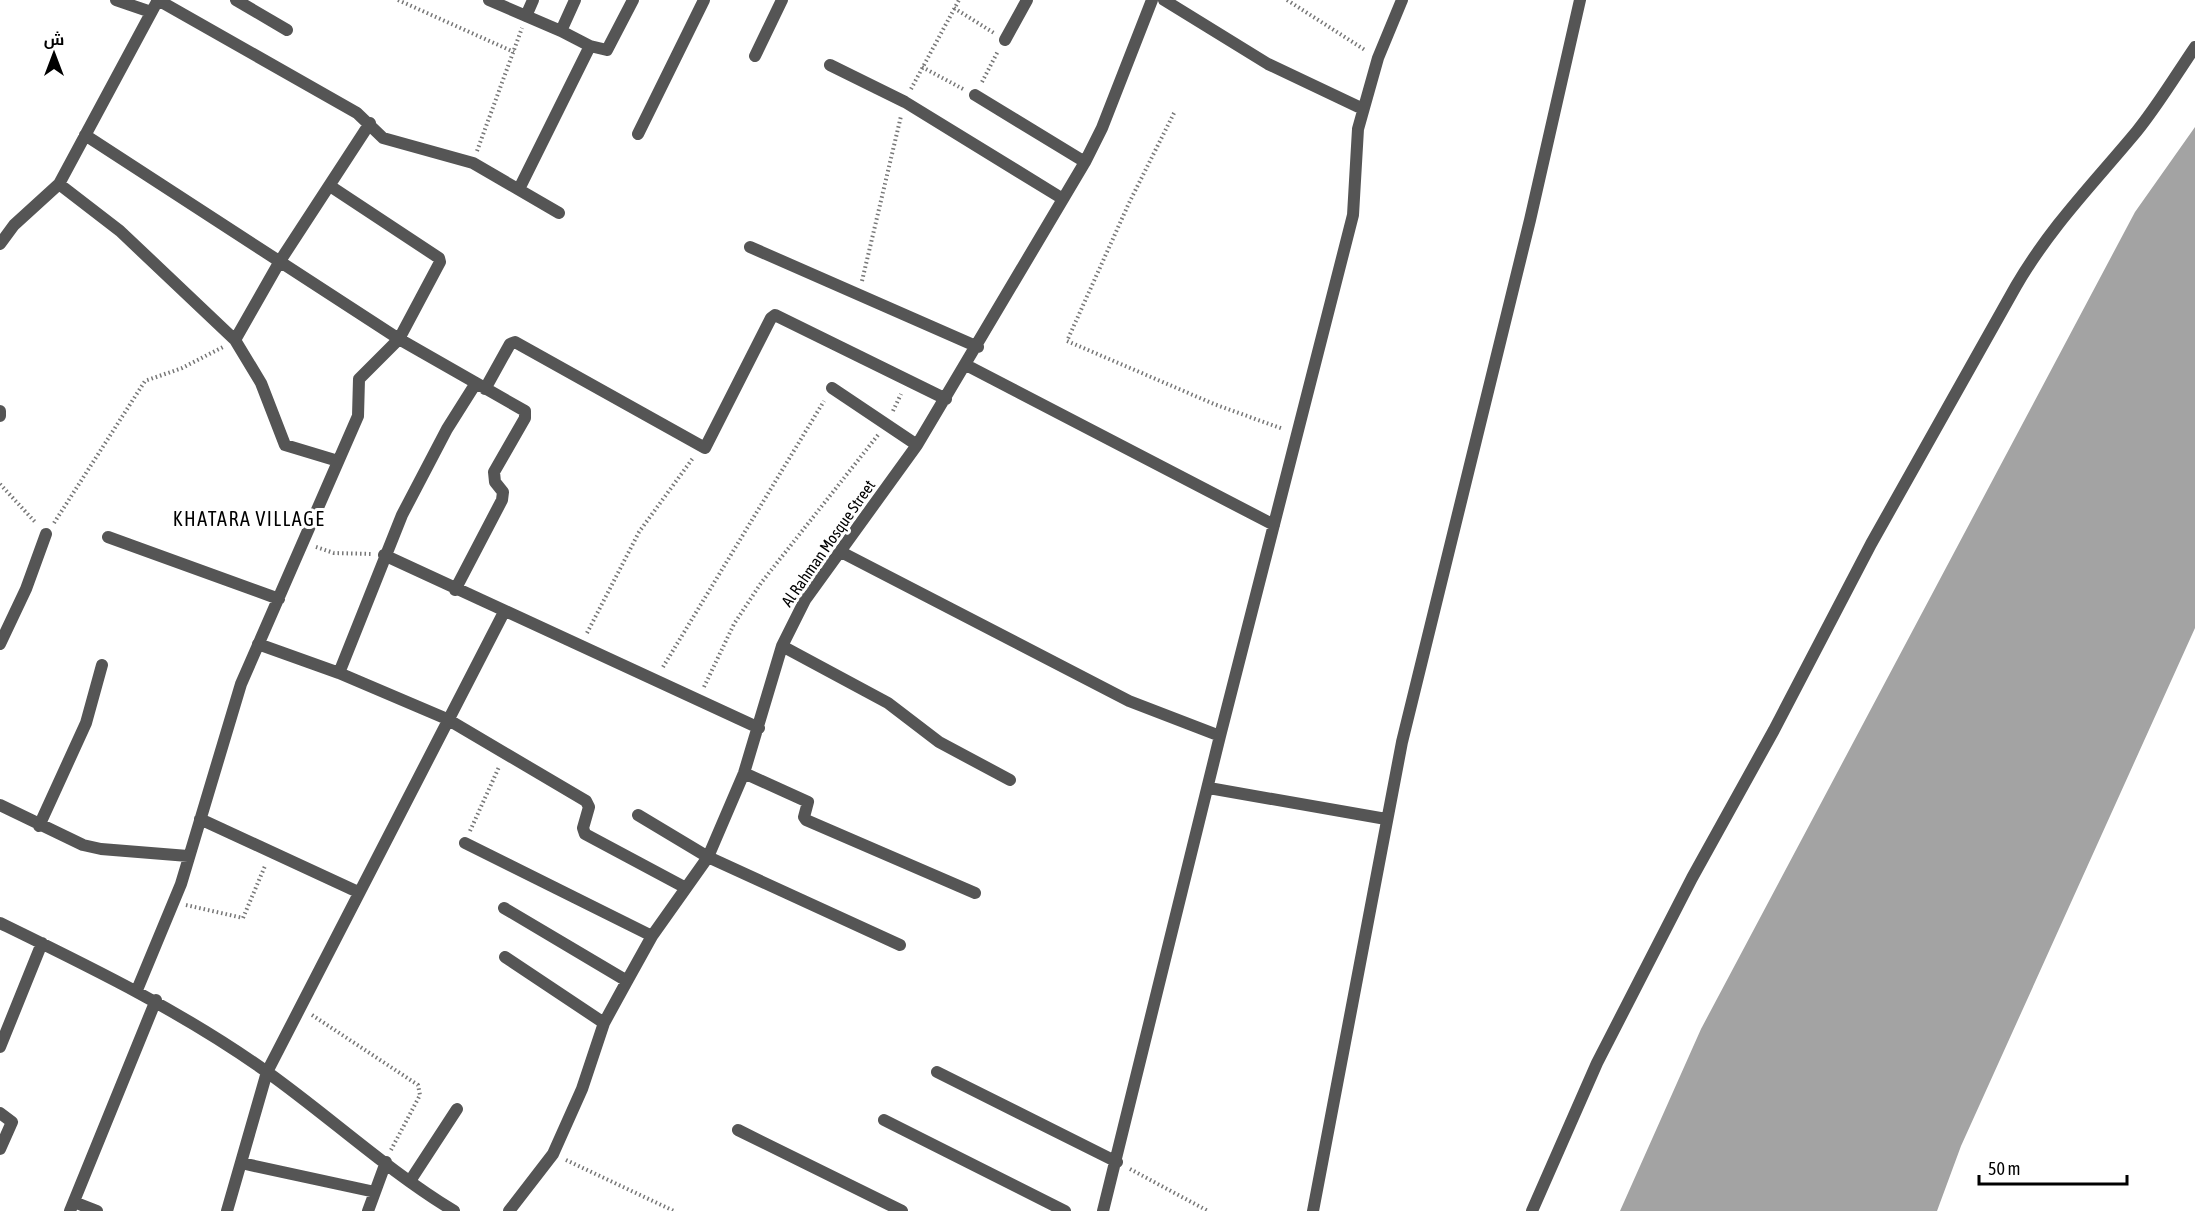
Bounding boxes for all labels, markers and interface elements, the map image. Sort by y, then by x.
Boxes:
north arrow [24,24,84,84]
text: ش [44,30,64,49]
street label: Al Rahman Mosque Street [778,476,879,610]
district label: KHATARA VILLAGE [173,507,325,530]
scale bar [1979,1148,2128,1186]
text: 50 m [1988,1158,2020,1179]

